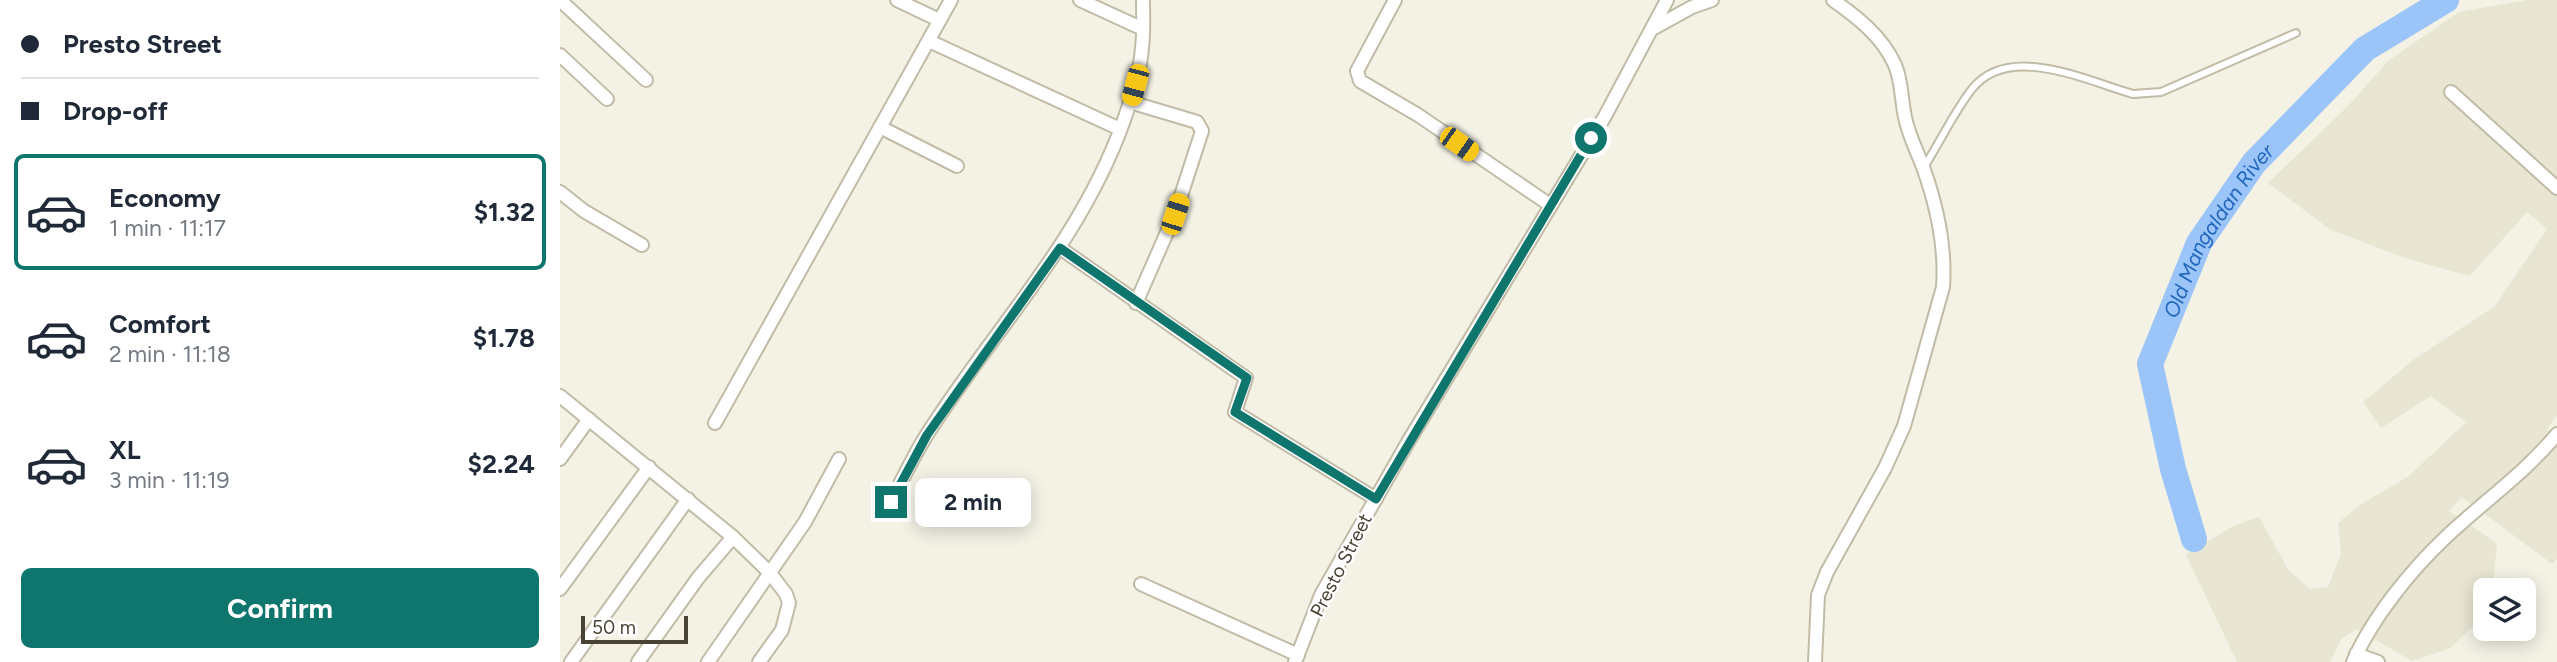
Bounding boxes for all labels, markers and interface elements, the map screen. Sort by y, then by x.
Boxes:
text: Presto Street [63,28,222,60]
car [1120,62,1151,108]
text: Drop-off [63,95,168,127]
route start [1575,122,1607,154]
car [1436,123,1483,165]
water label: Old Mangaldan River [2158,138,2279,321]
icon: car [25,181,88,244]
text: Economy [109,182,221,214]
car [1159,191,1192,237]
text: $1.32 [474,196,535,228]
text: 1 min · 11:17 [109,214,226,242]
icon: car [25,307,88,370]
text: Comfort [109,308,211,340]
text: $1.78 [473,322,535,354]
text: 2 min · 11:18 [109,340,231,368]
icon: car [25,433,88,496]
text: XL [109,434,141,466]
text: $2.24 [468,448,535,480]
text: 3 min · 11:19 [109,466,229,494]
callout: 2 min [916,477,1031,526]
route end [875,486,907,518]
text: 2 min [944,488,1002,516]
street label: Presto Street [1305,510,1377,620]
button: Confirm [21,568,539,648]
map controls [2473,578,2536,641]
button: layers [2473,578,2536,641]
scale bar [581,613,688,645]
text: 50 m [592,616,636,639]

